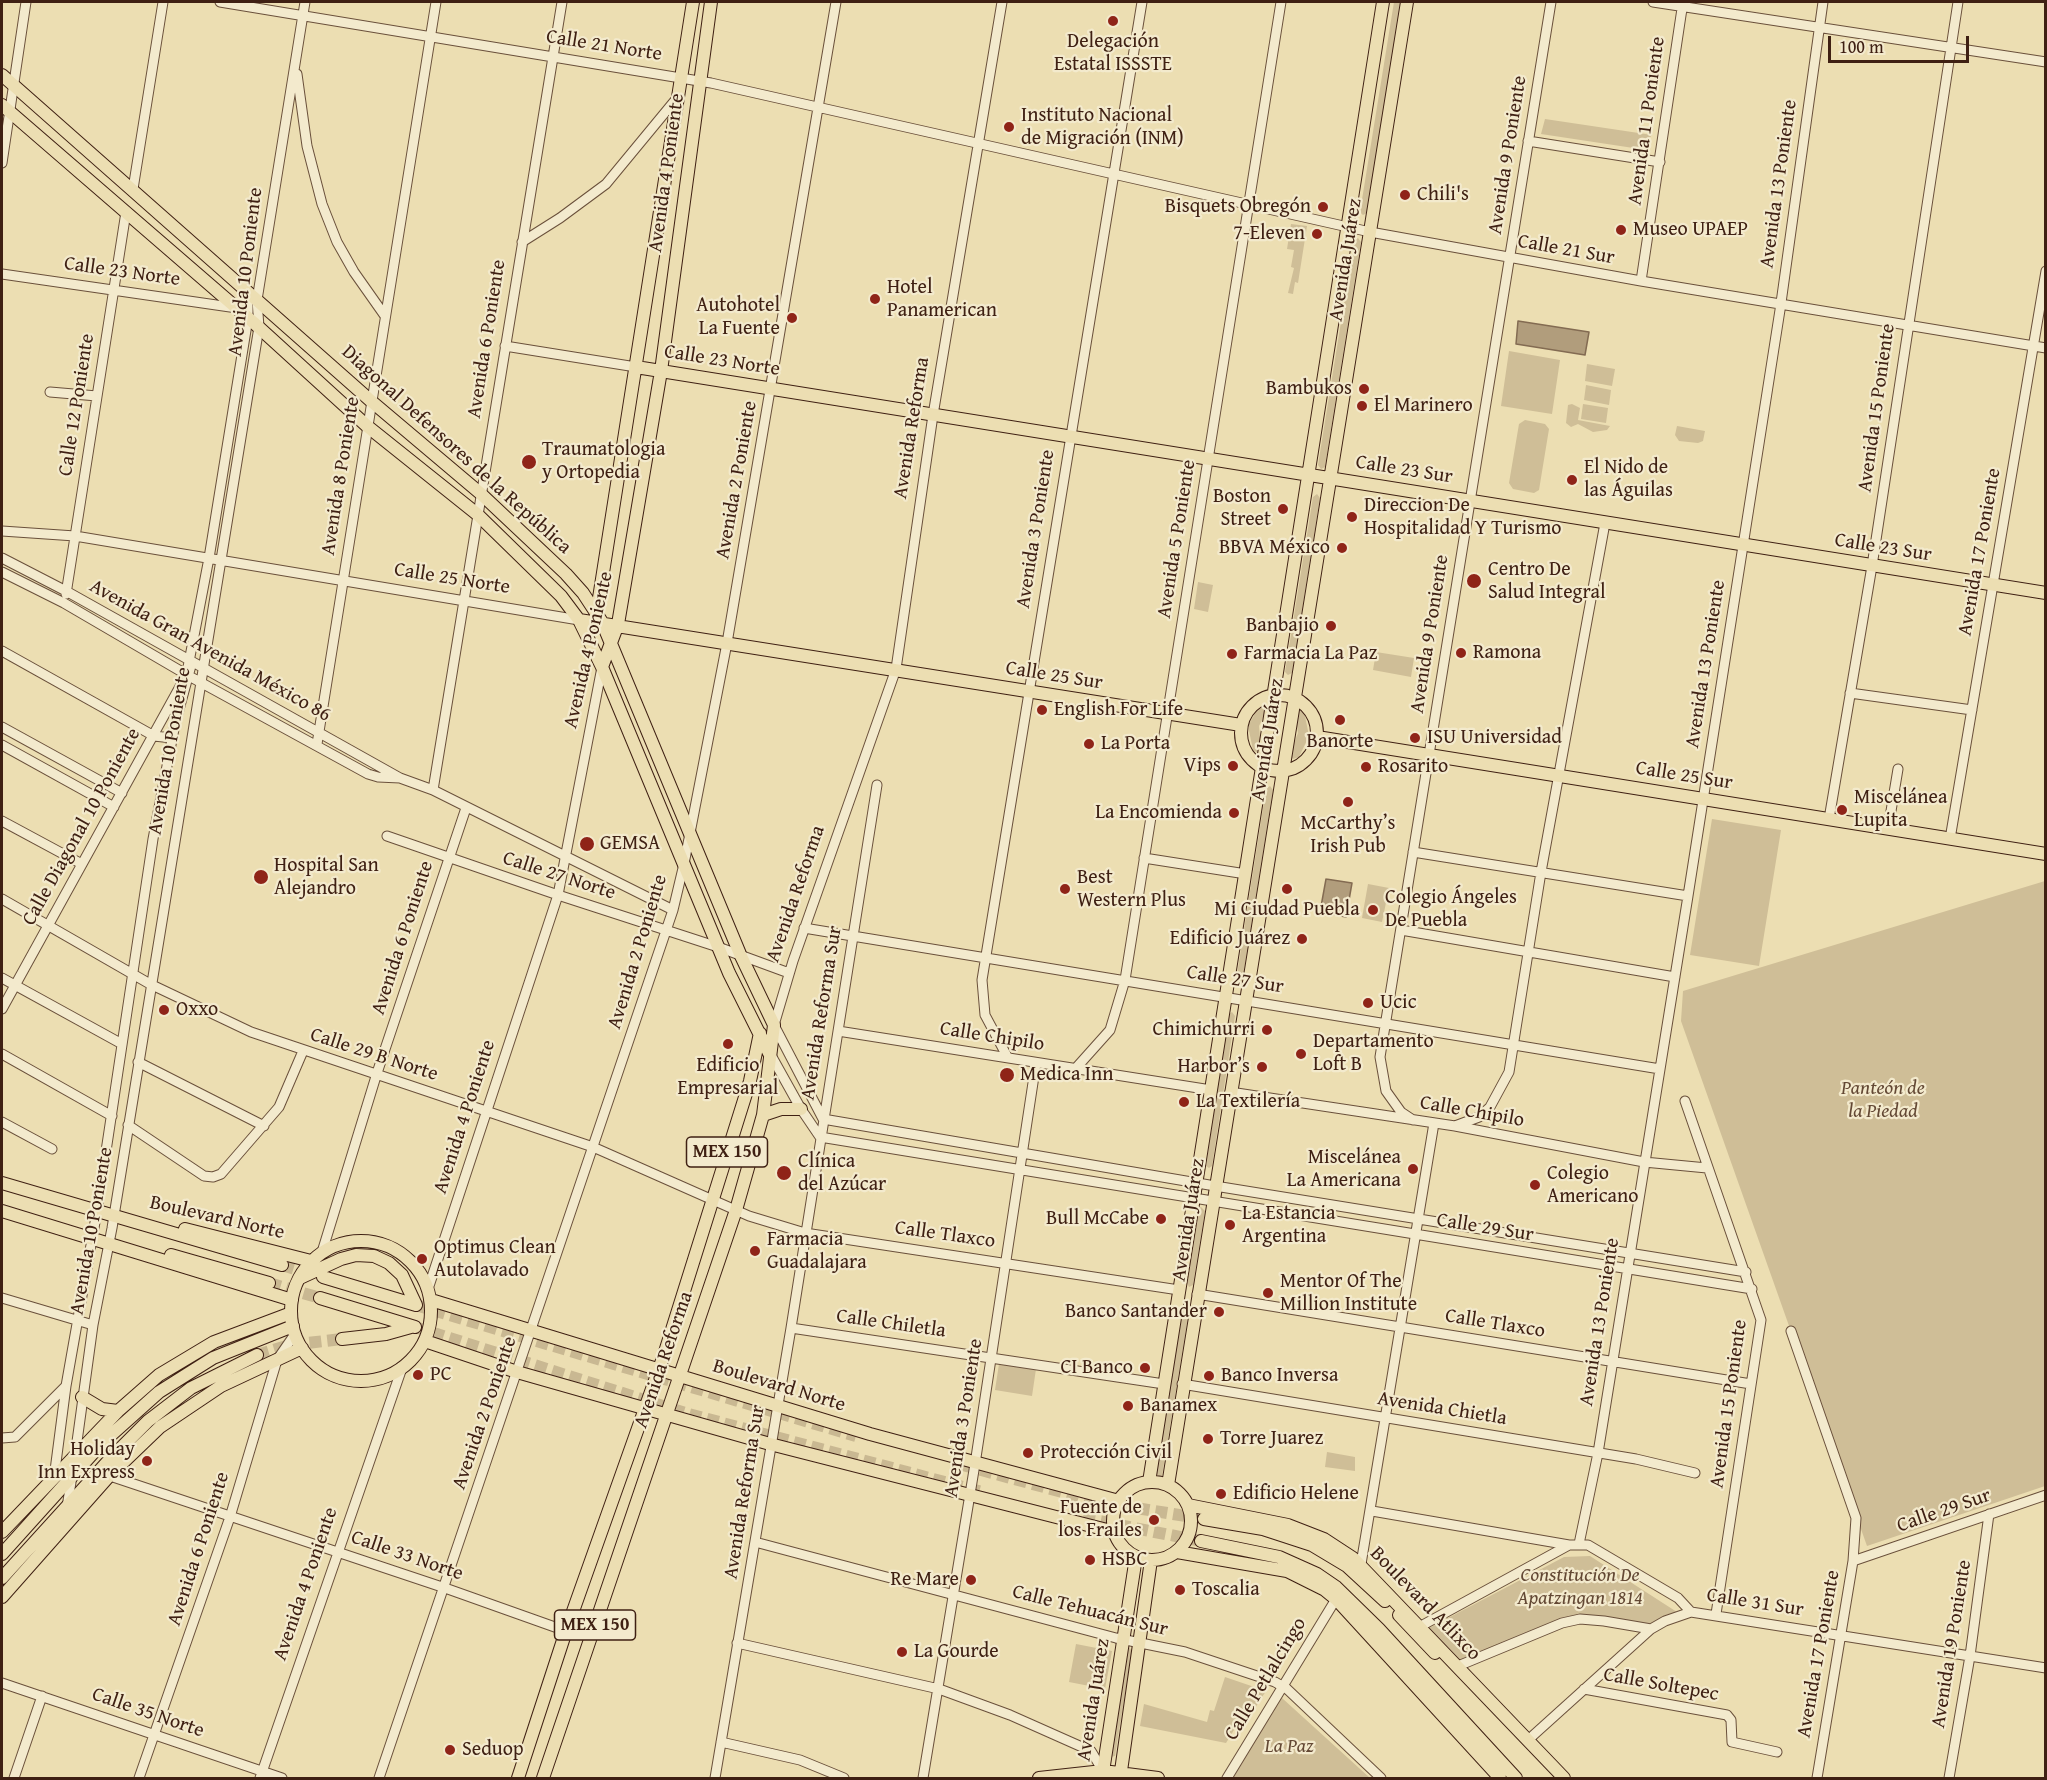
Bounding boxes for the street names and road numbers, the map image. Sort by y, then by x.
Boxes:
street label: Calle 21 Norte [544,25,664,67]
street label: Avenida 11 Poniente [1623,35,1671,207]
street label: Avenida 9 Poniente [1484,74,1532,236]
street label: Avenida 4 Poniente [644,92,690,254]
street label: Avenida 13 Poniente [1755,98,1803,270]
street label: Avenida 10 Poniente [224,186,268,358]
street label: Avenida Juárez [1324,197,1368,323]
street label: Calle 21 Sur [1516,230,1616,270]
street label: Calle 23 Norte [62,252,182,292]
street label: Avenida 6 Poniente [463,258,511,420]
street label: Avenida 15 Poniente [1853,322,1901,494]
street label: Calle 12 Poniente [54,332,100,478]
street label: Diagonal Defensores de la República [336,340,576,560]
street label: Calle 23 Norte [662,340,782,382]
street label: Avenida Reforma [889,356,935,500]
street label: Avenida 8 Poniente [317,395,365,557]
street label: Avenida 2 Poniente [711,399,763,561]
street label: Avenida 3 Poniente [1012,448,1060,610]
street label: Calle 23 Sur [1354,450,1454,490]
street label: Avenida 5 Poniente [1153,458,1201,620]
street label: Avenida 17 Poniente [1953,466,2007,638]
street label: Calle 23 Sur [1833,528,1933,568]
street label: Avenida 9 Poniente [1406,553,1454,715]
street label: Calle 25 Norte [392,558,512,600]
street label: Avenida 4 Poniente [559,569,619,731]
street label: Avenida Gran Avenida México 86 [85,575,335,727]
street label: Avenida 13 Poniente [1681,578,1731,750]
street label: Calle 25 Sur [1004,656,1104,696]
street label: Avenida 10 Poniente [143,665,197,837]
street label: Avenida Juárez [1246,677,1290,803]
street label: Calle Diagonal 10 Poniente [18,724,146,930]
street label: Calle 25 Sur [1634,756,1734,796]
street label: Avenida Reforma [761,823,831,965]
street label: Calle 27 Norte [500,847,618,905]
street label: Avenida 6 Poniente [367,858,439,1018]
street label: Avenida 2 Poniente [603,872,673,1032]
street label: Avenida Reforma Sur [796,924,848,1102]
street label: Calle 27 Sur [1185,960,1285,1000]
street label: Calle Chipilo [938,1017,1046,1057]
street label: Calle 29 B Norte [307,1023,441,1087]
street label: Avenida 4 Poniente [429,1037,501,1197]
street label: Calle Chipilo [1418,1091,1526,1133]
road number: MEX 150 [686,1137,768,1167]
street label: Avenida 10 Poniente [65,1145,119,1317]
street label: Avenida Juárez [1167,1157,1211,1283]
street label: Boulevard Norte [147,1191,287,1245]
street label: Calle 29 Sur [1435,1208,1535,1248]
street label: Calle Tlaxco [893,1216,997,1254]
street label: Avenida 13 Poniente [1575,1236,1625,1408]
street label: Avenida Reforma [629,1289,699,1431]
street label: Calle Chiletla [835,1304,947,1344]
street label: Calle Tlaxco [1443,1304,1547,1344]
street label: Avenida 15 Poniente [1705,1318,1753,1490]
street label: Avenida 2 Poniente [448,1333,522,1493]
street label: Avenida 3 Poniente [940,1337,988,1499]
street label: Boulevard Norte [710,1354,848,1418]
street label: Avenida Chietla [1376,1387,1508,1431]
street label: Avenida Reforma Sur [719,1403,771,1581]
street label: Avenida 6 Poniente [163,1469,235,1629]
street label: Calle 29 Sur [1894,1484,1994,1538]
street label: Avenida 4 Poniente [269,1504,343,1664]
street label: Calle 33 Norte [348,1526,466,1586]
street label: Boulevard Atlixco [1365,1542,1485,1666]
street label: Avenida 19 Poniente [1927,1558,1977,1730]
street label: Avenida 17 Poniente [1792,1568,1846,1740]
street label: Calle Tehuacán Sur [1010,1580,1170,1642]
street label: Calle 31 Sur [1705,1583,1805,1623]
road number: MEX 150 [554,1610,636,1640]
street label: Calle Petlalcingo [1220,1613,1312,1745]
street label: Avenida Juárez [1072,1637,1116,1763]
street label: Calle Soltepec [1602,1663,1720,1707]
street label: Calle 35 Norte [89,1683,207,1743]

